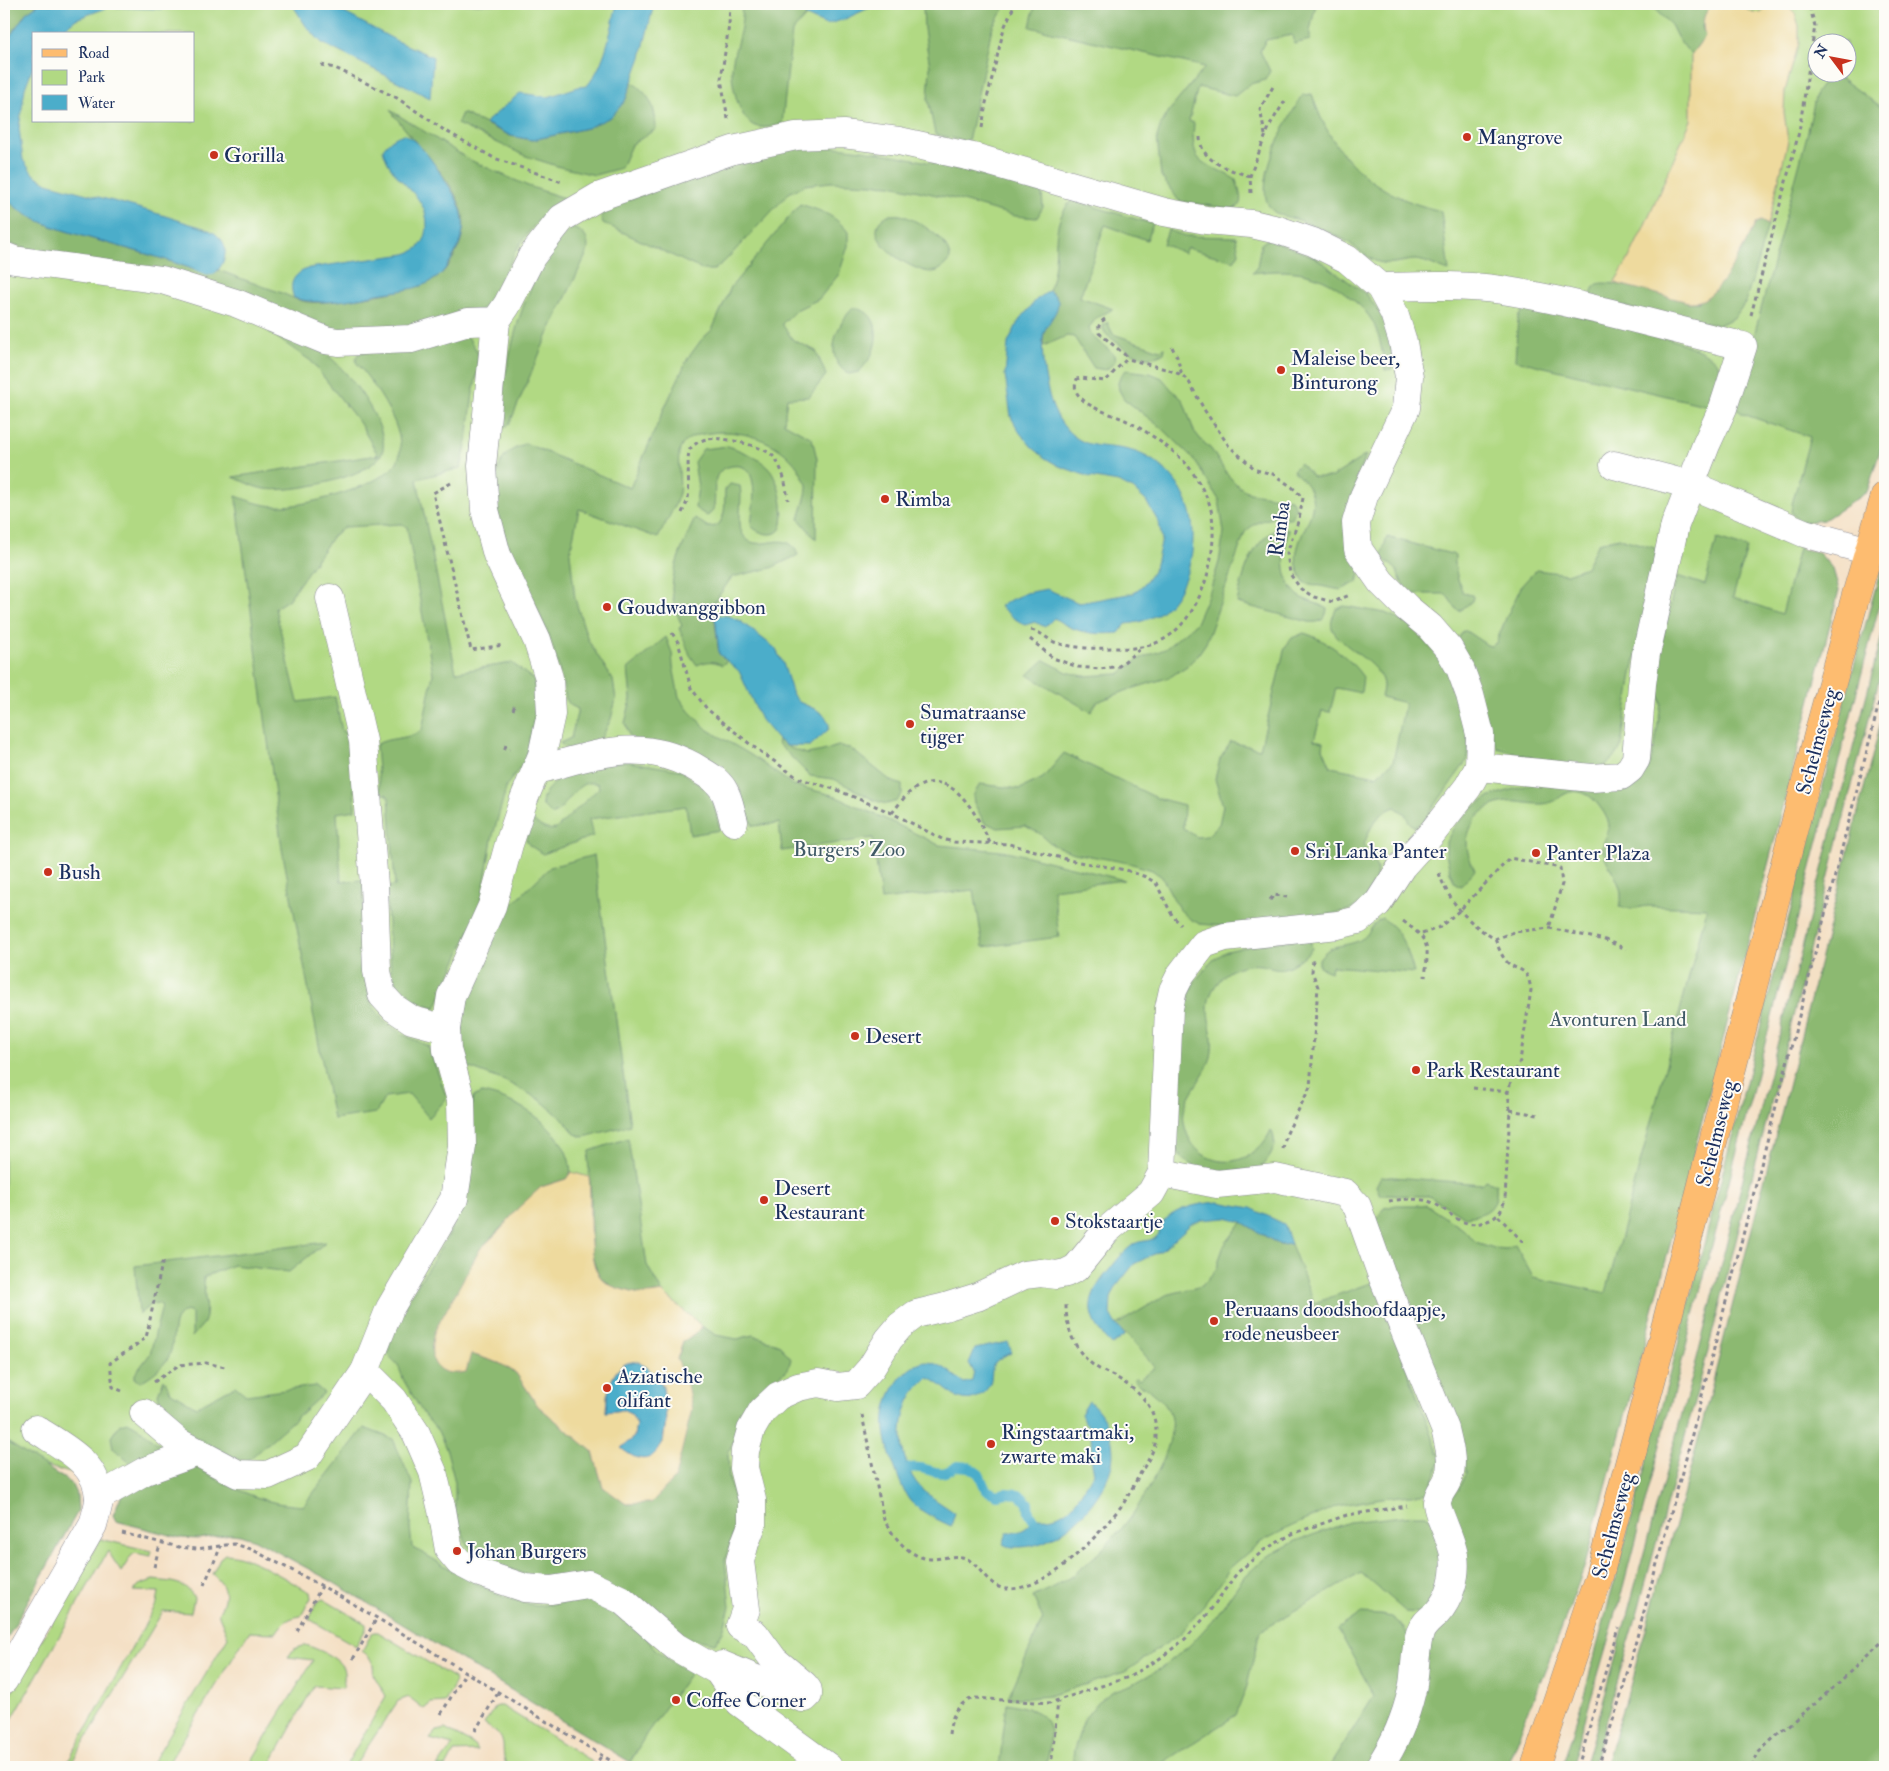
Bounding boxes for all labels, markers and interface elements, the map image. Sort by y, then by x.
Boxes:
legend [32,32,195,122]
north arrow [1806,32,1856,82]
text: N [1810,41,1832,62]
text: Road [78,44,110,63]
text: Park [78,68,105,87]
text: Water [77,94,115,113]
place label: Mangrove [1477,124,1563,151]
marker: Mangrove [1461,131,1473,143]
place label: Gorilla [224,142,285,169]
marker: Gorilla [208,149,220,161]
place label: Maleise beer, Binturong [1291,345,1400,396]
marker: Maleise beer, Binturong [1275,364,1287,376]
place label: Rimba [895,486,951,513]
marker: Rimba [879,493,891,505]
street label: Rimba [1262,499,1297,559]
place label: Goudwanggibbon [617,594,766,621]
marker: Goudwanggibbon [601,601,613,613]
street label: Schelmseweg [1790,684,1845,798]
place label: Sumatraanse tijger [920,699,1026,750]
marker: Sumatraanse tijger [904,718,916,730]
park label: Burgers' Zoo [793,836,905,863]
place label: Sri Lanka Panter [1305,838,1447,865]
place label: Panter Plaza [1546,840,1650,867]
marker: Sri Lanka Panter [1289,845,1301,857]
marker: Panter Plaza [1530,847,1542,859]
place label: Bush [58,859,101,886]
marker: Bush [42,866,54,878]
park label: Avonturen Land [1549,1006,1687,1033]
place label: Desert [865,1023,922,1050]
marker: Desert [849,1030,861,1042]
place label: Park Restaurant [1426,1057,1560,1084]
marker: Park Restaurant [1410,1064,1422,1076]
street label: Schelmseweg [1690,1076,1743,1190]
place label: Desert Restaurant [774,1175,865,1226]
marker: Desert Restaurant [758,1194,770,1206]
place label: Stokstaartje [1065,1208,1163,1235]
marker: Stokstaartje [1049,1215,1061,1227]
place label: Peruaans doodshoofdaapje, rode neusbeer [1224,1296,1446,1347]
marker: Peruaans doodshoofdaapje, rode neusbeer [1208,1315,1220,1327]
place label: Aziatische olifant [616,1363,703,1414]
marker: Aziatische olifant [601,1382,613,1394]
place label: Ringstaartmaki, zwarte maki [1001,1419,1134,1470]
marker: Ringstaartmaki, zwarte maki [985,1438,997,1450]
street label: Schelmseweg [1586,1468,1641,1582]
place label: Johan Burgers [466,1538,587,1565]
marker: Johan Burgers [451,1545,463,1557]
place label: Coffee Corner [686,1687,806,1714]
marker: Coffee Corner [670,1694,682,1706]

